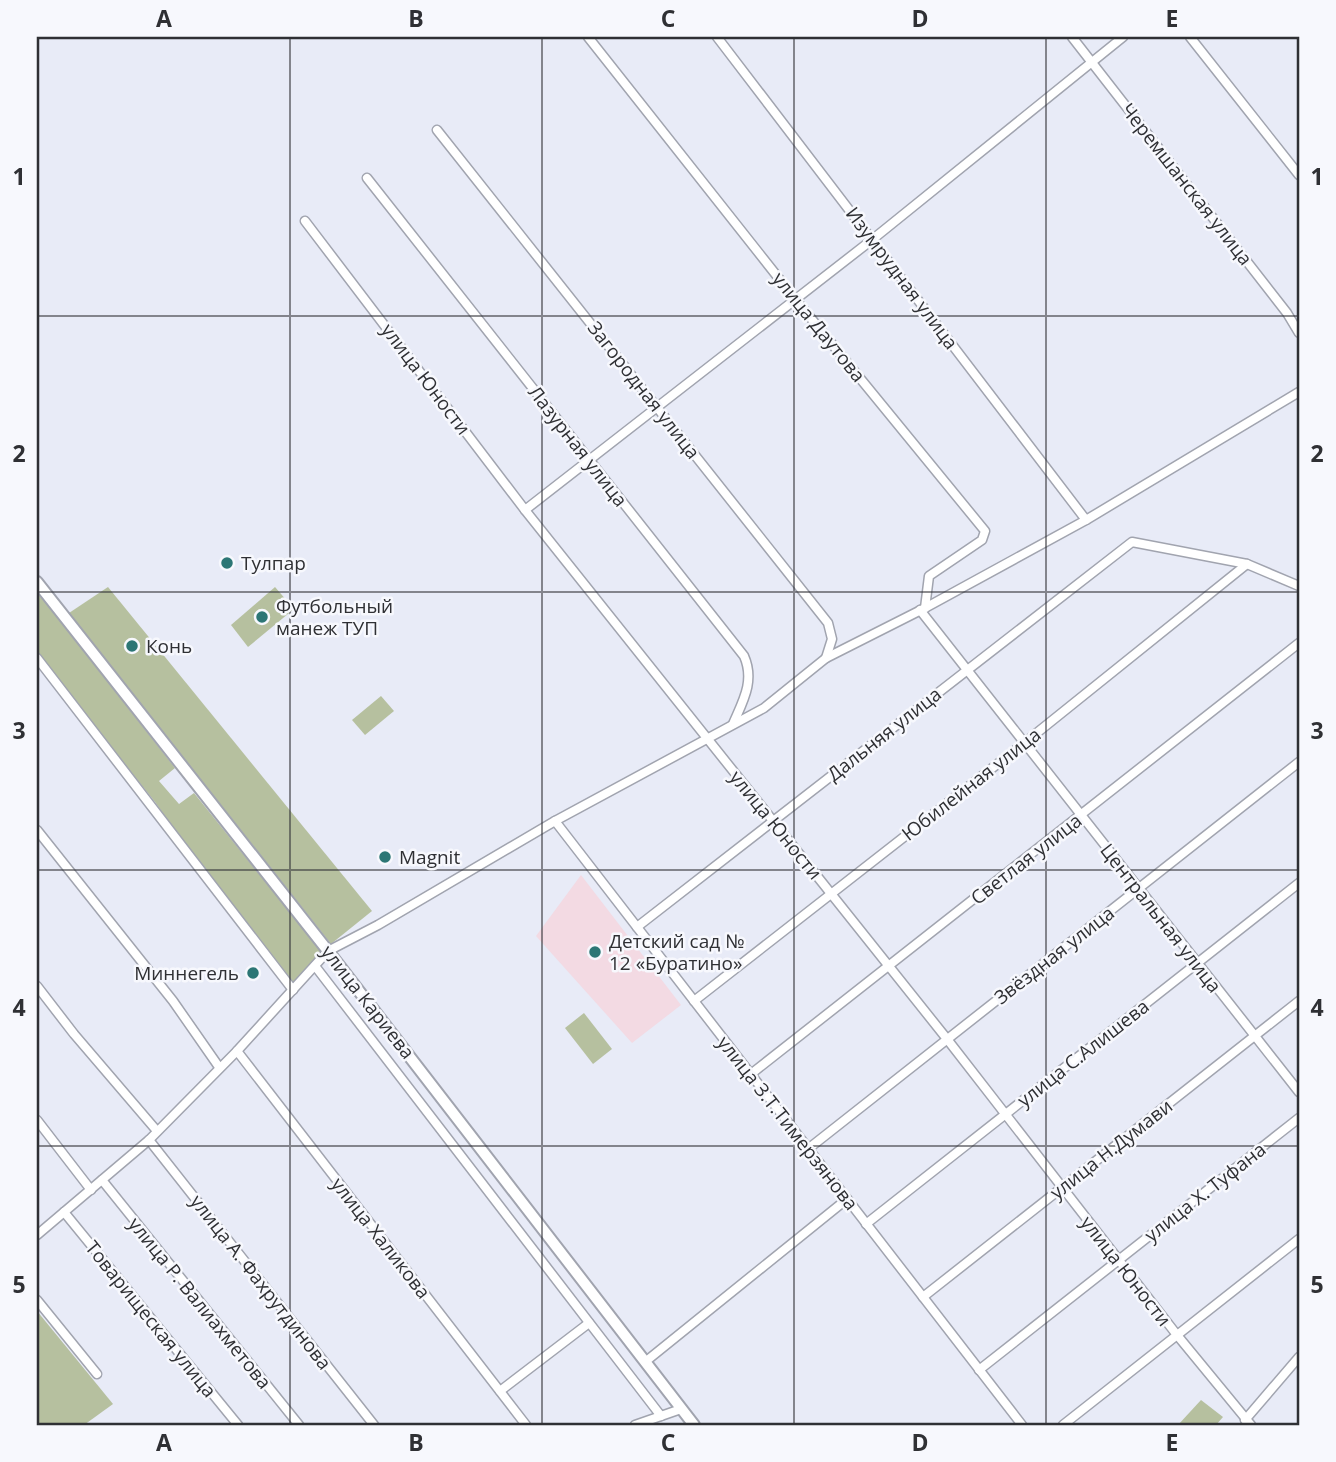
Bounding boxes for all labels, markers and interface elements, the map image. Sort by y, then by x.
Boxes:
text: A [156,2,172,34]
text: B [408,2,424,34]
text: C [661,2,675,34]
text: D [911,2,929,34]
text: E [1166,2,1178,34]
street label: Черемшанская улица [1115,97,1259,271]
text: 1 [12,160,26,192]
text: 1 [1310,160,1324,192]
street label: Изумрудная улица [840,201,964,355]
street label: улица Даутова [766,266,872,388]
street label: Загородная улица [582,316,706,464]
street label: улица Юности [375,318,477,440]
street label: Лазурная улица [522,380,634,512]
text: 2 [12,437,26,469]
text: 2 [1310,437,1324,469]
place label: Тулпар [241,550,306,576]
marker: Тулпар [219,555,235,571]
place label: Футбольный манеж ТУП [276,593,393,641]
marker: Футбольный манеж ТУП [254,609,270,625]
place label: Конь [146,633,192,659]
marker: Конь [124,638,140,654]
street label: Дальняя улица [821,681,947,787]
text: 3 [12,714,26,746]
text: 3 [1310,714,1324,746]
street label: Юбилейная улица [896,721,1046,847]
street label: улица Юности [724,765,828,885]
street label: Светлая улица [965,807,1087,911]
street label: Центральная улица [1094,838,1228,998]
place label: Magnit [399,844,460,870]
marker: Magnit [377,849,393,865]
street label: Звёздная улица [989,900,1119,1010]
place label: Детский сад № 12 «Буратино» [609,928,745,976]
street label: улица Кариева [315,940,421,1064]
marker: Детский сад № 12 «Буратино» [587,944,603,960]
place label: Миннегель [134,960,239,986]
marker: Миннегель [245,965,261,981]
text: 4 [12,991,26,1023]
text: 4 [1310,991,1324,1023]
street label: улица С.Алишева [1012,993,1154,1113]
street label: улица З.Т.Тимерзянова [712,1030,864,1216]
street label: улица Н.Думави [1044,1093,1178,1205]
street label: улица Х. Туфана [1139,1136,1271,1248]
street label: улица Халикова [325,1172,437,1304]
street label: улица А. Фахрутдинова [184,1189,338,1375]
street label: улица Юности [1075,1210,1177,1332]
street label: улица Р. Валиахметова [123,1212,277,1394]
street label: Товарищеская улица [80,1235,222,1403]
text: 5 [12,1268,26,1300]
text: 5 [1310,1268,1324,1300]
text: A [156,1426,172,1458]
text: B [408,1426,424,1458]
text: C [661,1426,675,1458]
text: D [911,1426,929,1458]
text: E [1166,1426,1178,1458]

